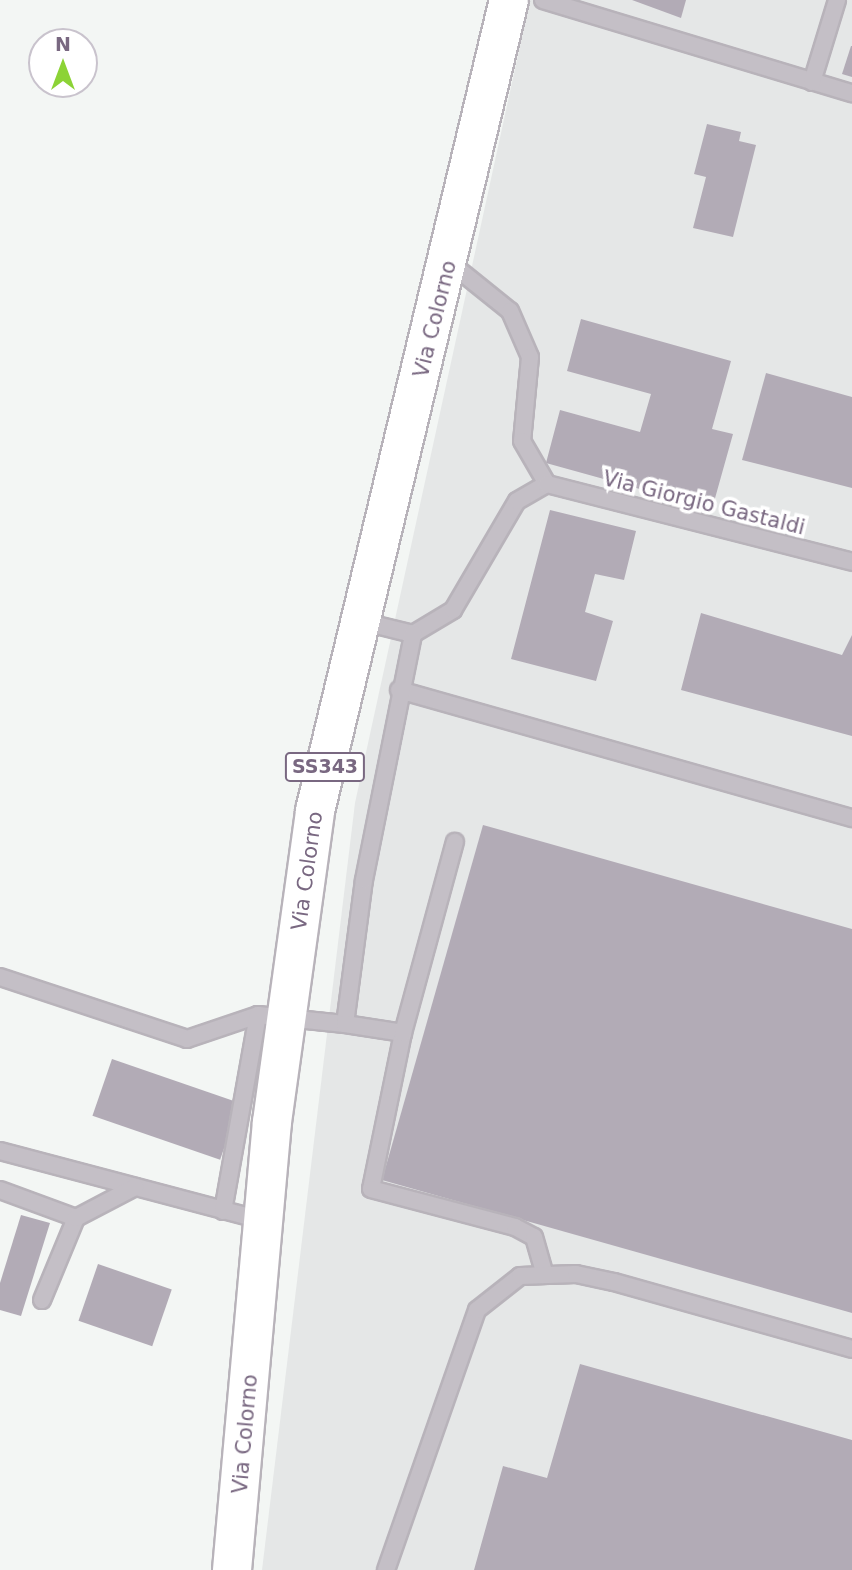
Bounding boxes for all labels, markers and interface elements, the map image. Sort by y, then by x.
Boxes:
north arrow [28,28,98,98]
text: N [55,33,71,55]
street label: Via Colorno [408,258,462,380]
street label: Via Giorgio Gastaldi [600,466,808,540]
road number: SS343 [285,752,365,782]
street label: Via Colorno [286,810,328,932]
street label: Via Colorno [227,1373,263,1495]

